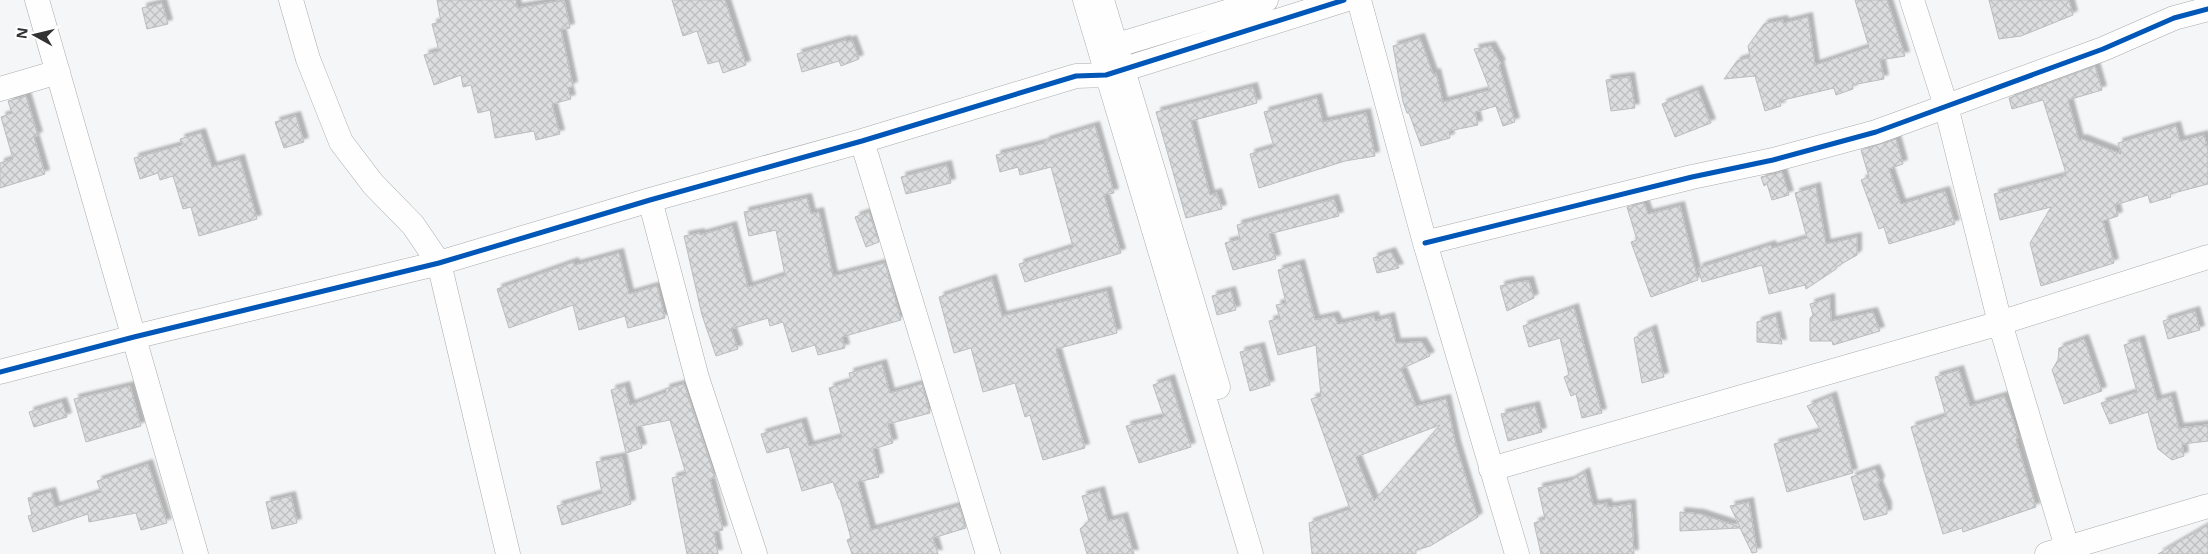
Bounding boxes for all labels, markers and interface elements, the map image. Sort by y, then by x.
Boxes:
north arrow [10,10,60,60]
text: N [11,26,32,40]

